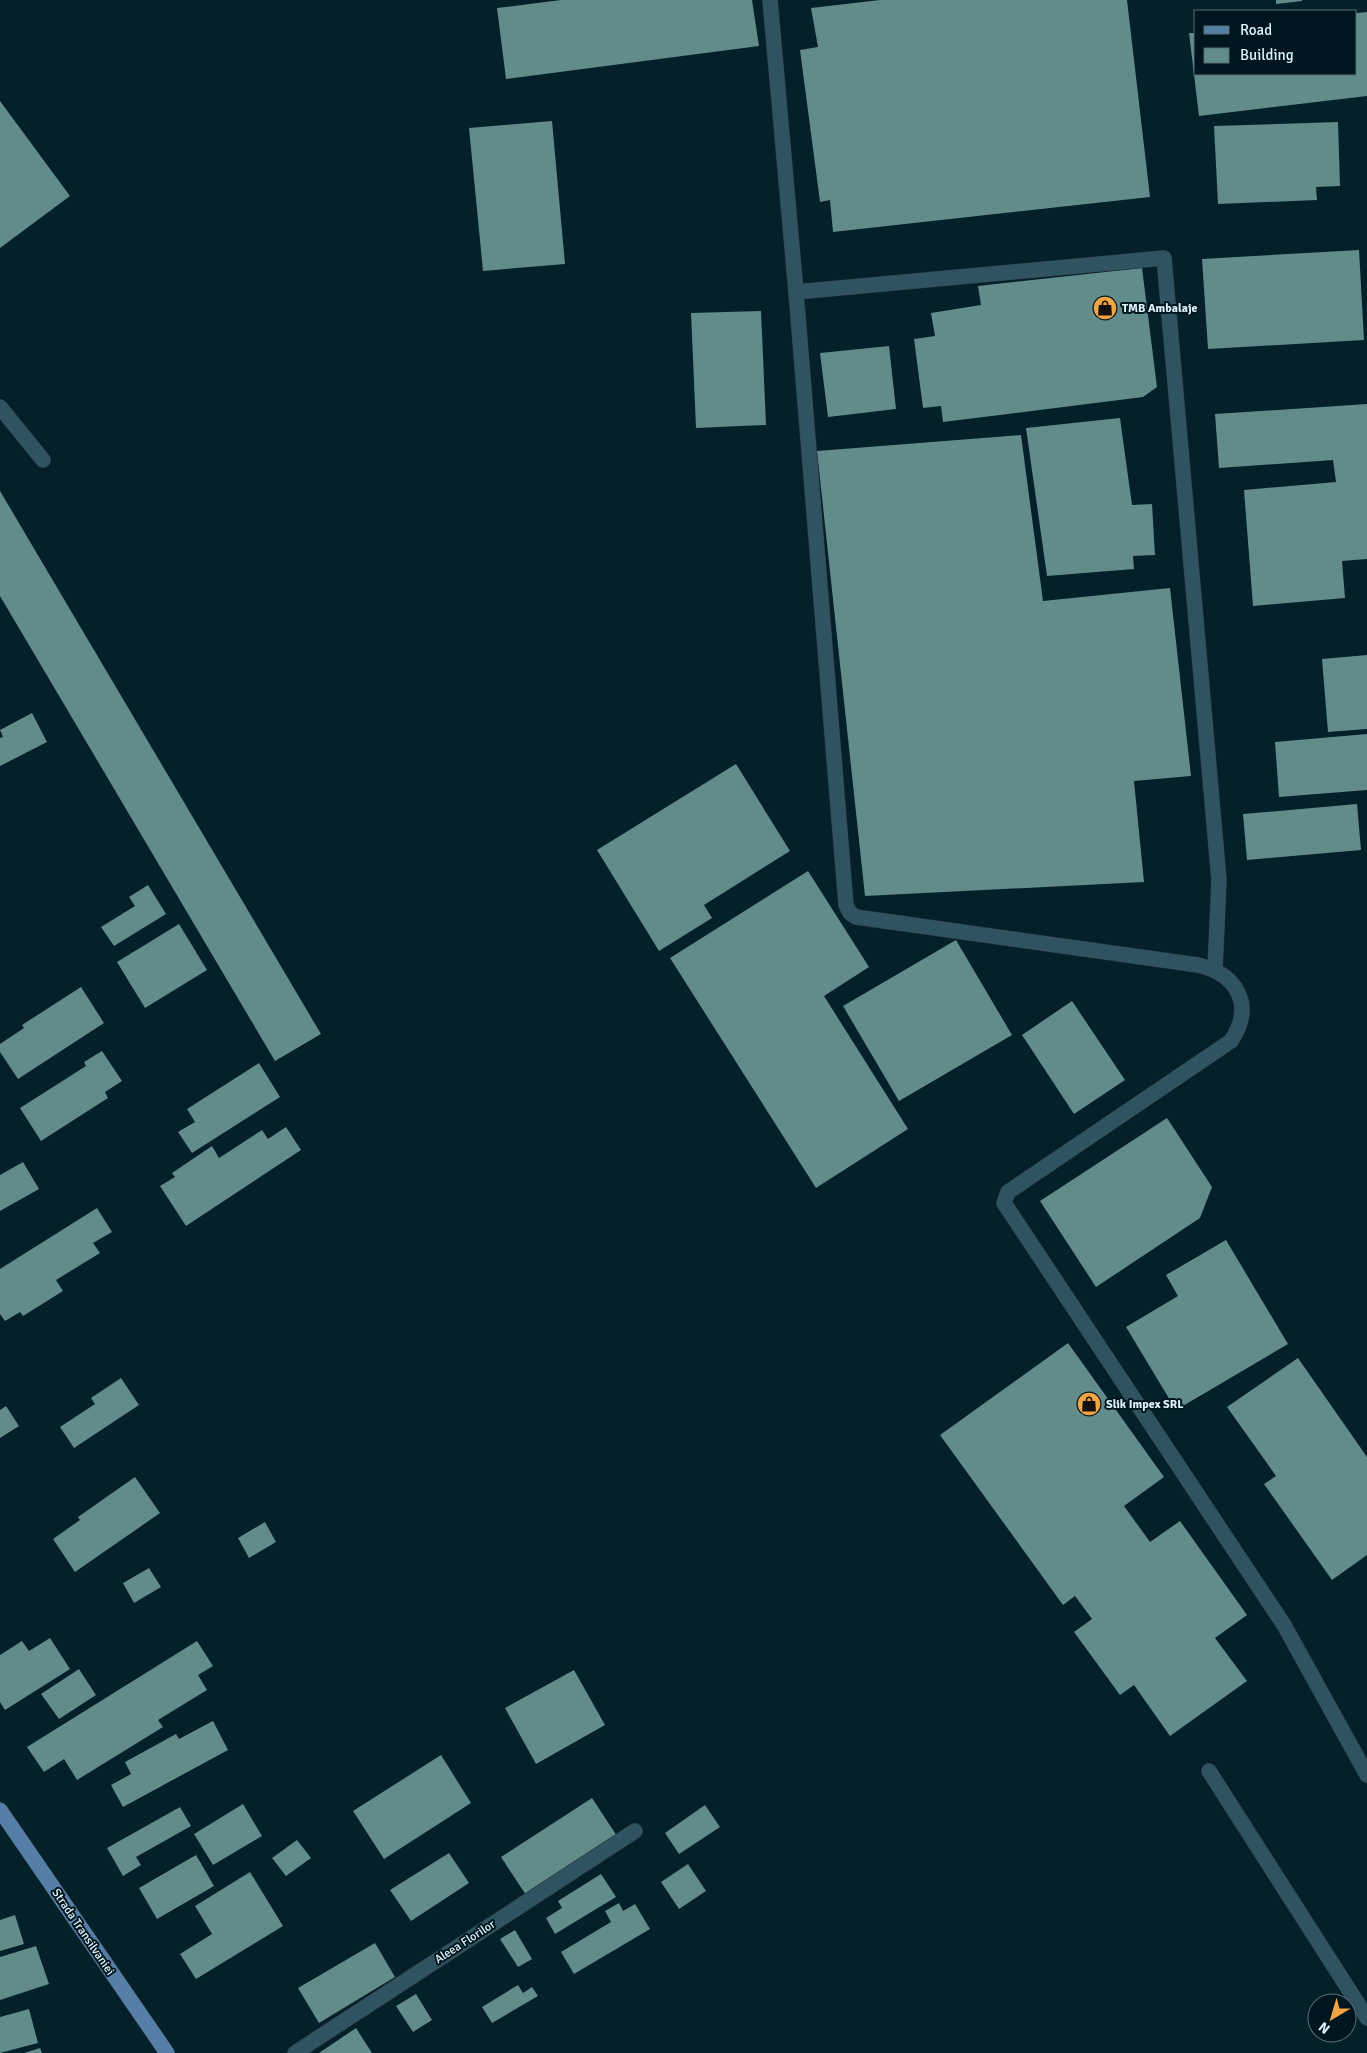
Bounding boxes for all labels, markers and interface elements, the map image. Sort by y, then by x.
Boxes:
legend [1194,10,1357,75]
text: Road [1240,21,1272,39]
text: Building [1240,46,1294,64]
shop icon: TMB Ambalaje [1092,295,1118,321]
place label: TMB Ambalaje [1122,301,1198,316]
shop icon: Slik Impex SRL [1076,1391,1102,1417]
place label: Slik Impex SRL [1106,1397,1184,1412]
street label: Strada Transilvaniei [49,1886,117,1978]
street label: Aleea Florilor [432,1917,499,1967]
north arrow [1307,1993,1357,2043]
text: N [1315,2018,1333,2038]

